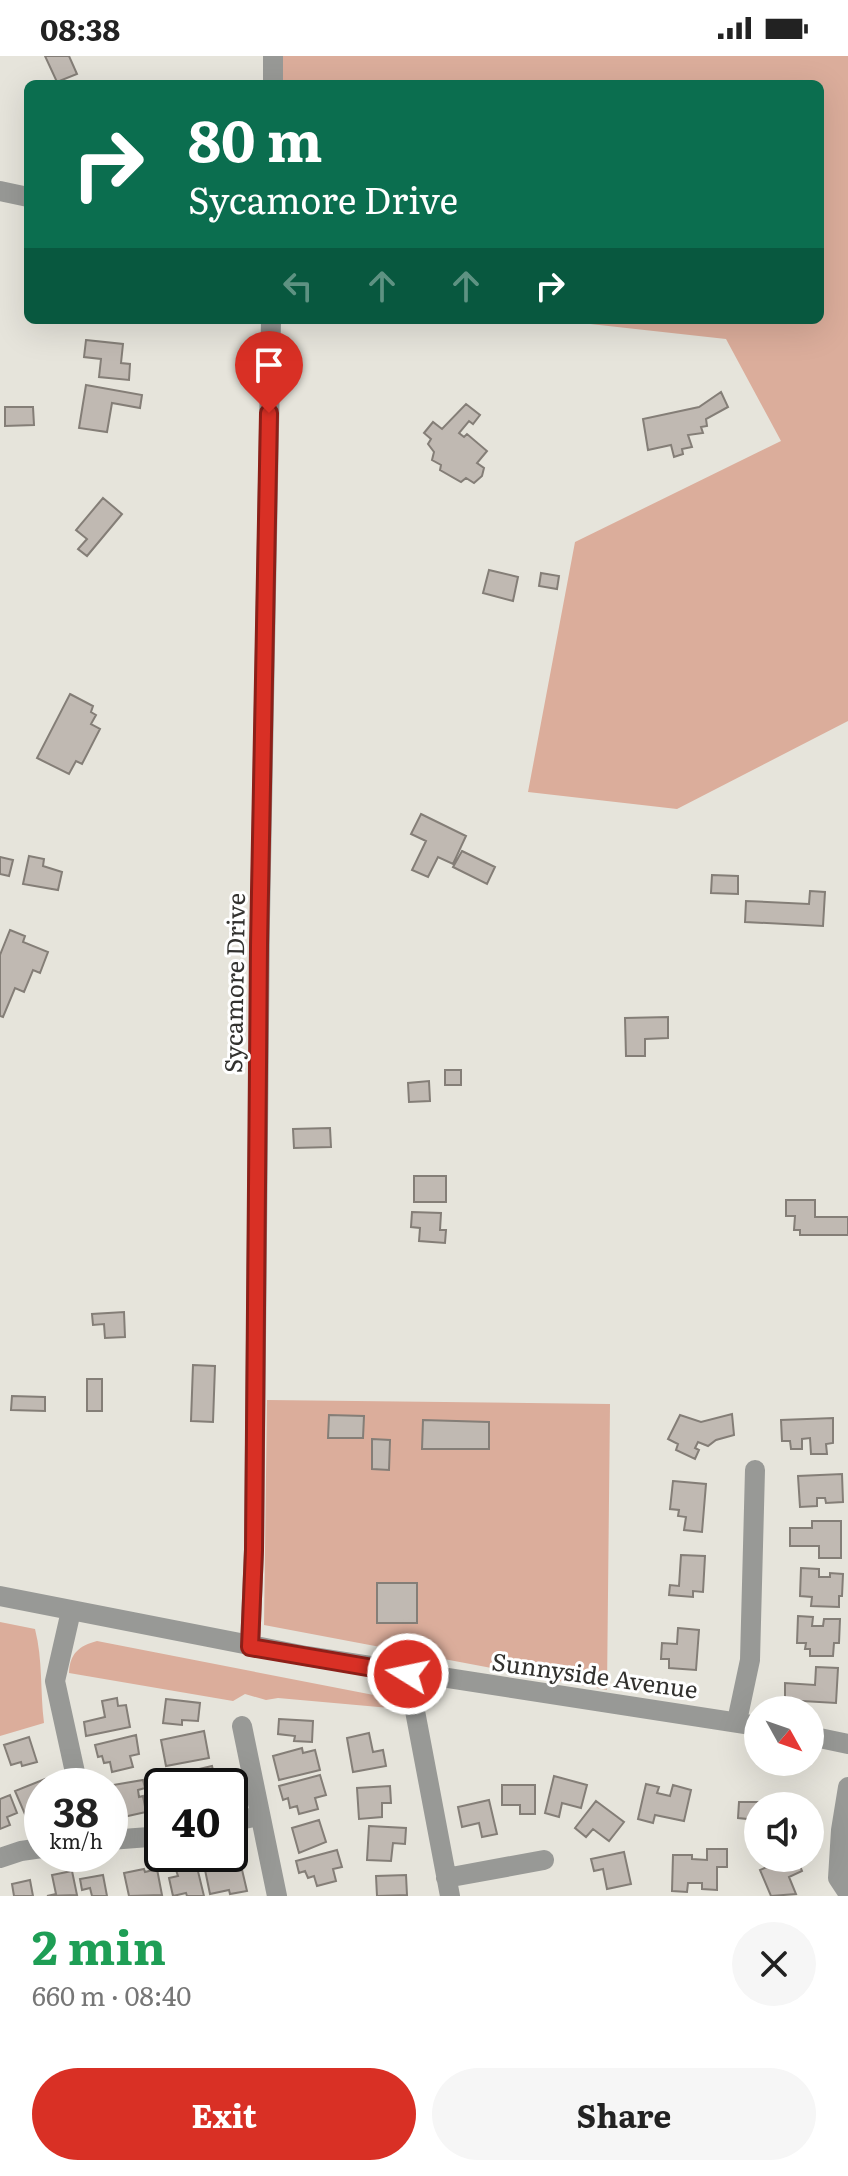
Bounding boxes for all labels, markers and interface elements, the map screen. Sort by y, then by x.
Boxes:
text: 08:38 [40,6,120,50]
text: 80 m [188,96,323,179]
icon: right [56,112,160,216]
text: Sycamore Drive [188,172,458,225]
icon: left [276,264,320,308]
icon: ahead [360,264,404,308]
icon: ahead [444,264,488,308]
icon: right [528,264,572,308]
pin [235,331,303,413]
icon: arrive [247,343,291,387]
street label: Sycamore Drive [214,893,252,1073]
position arrow [366,1632,450,1716]
street label: Sunnyside Avenue [490,1642,700,1706]
north arrow [744,1696,824,1776]
map controls [744,1696,824,1872]
speed limit sign: 40 [144,1768,248,1872]
text: 38 [53,1780,99,1839]
button: sound [744,1792,824,1872]
text: km/h [49,1825,103,1855]
text: 2 min [32,1909,166,1980]
button: close [732,1922,816,2006]
text: 660 m · 08:40 [32,1975,191,2014]
button: Exit [32,2068,416,2160]
button: Share [432,2068,816,2160]

